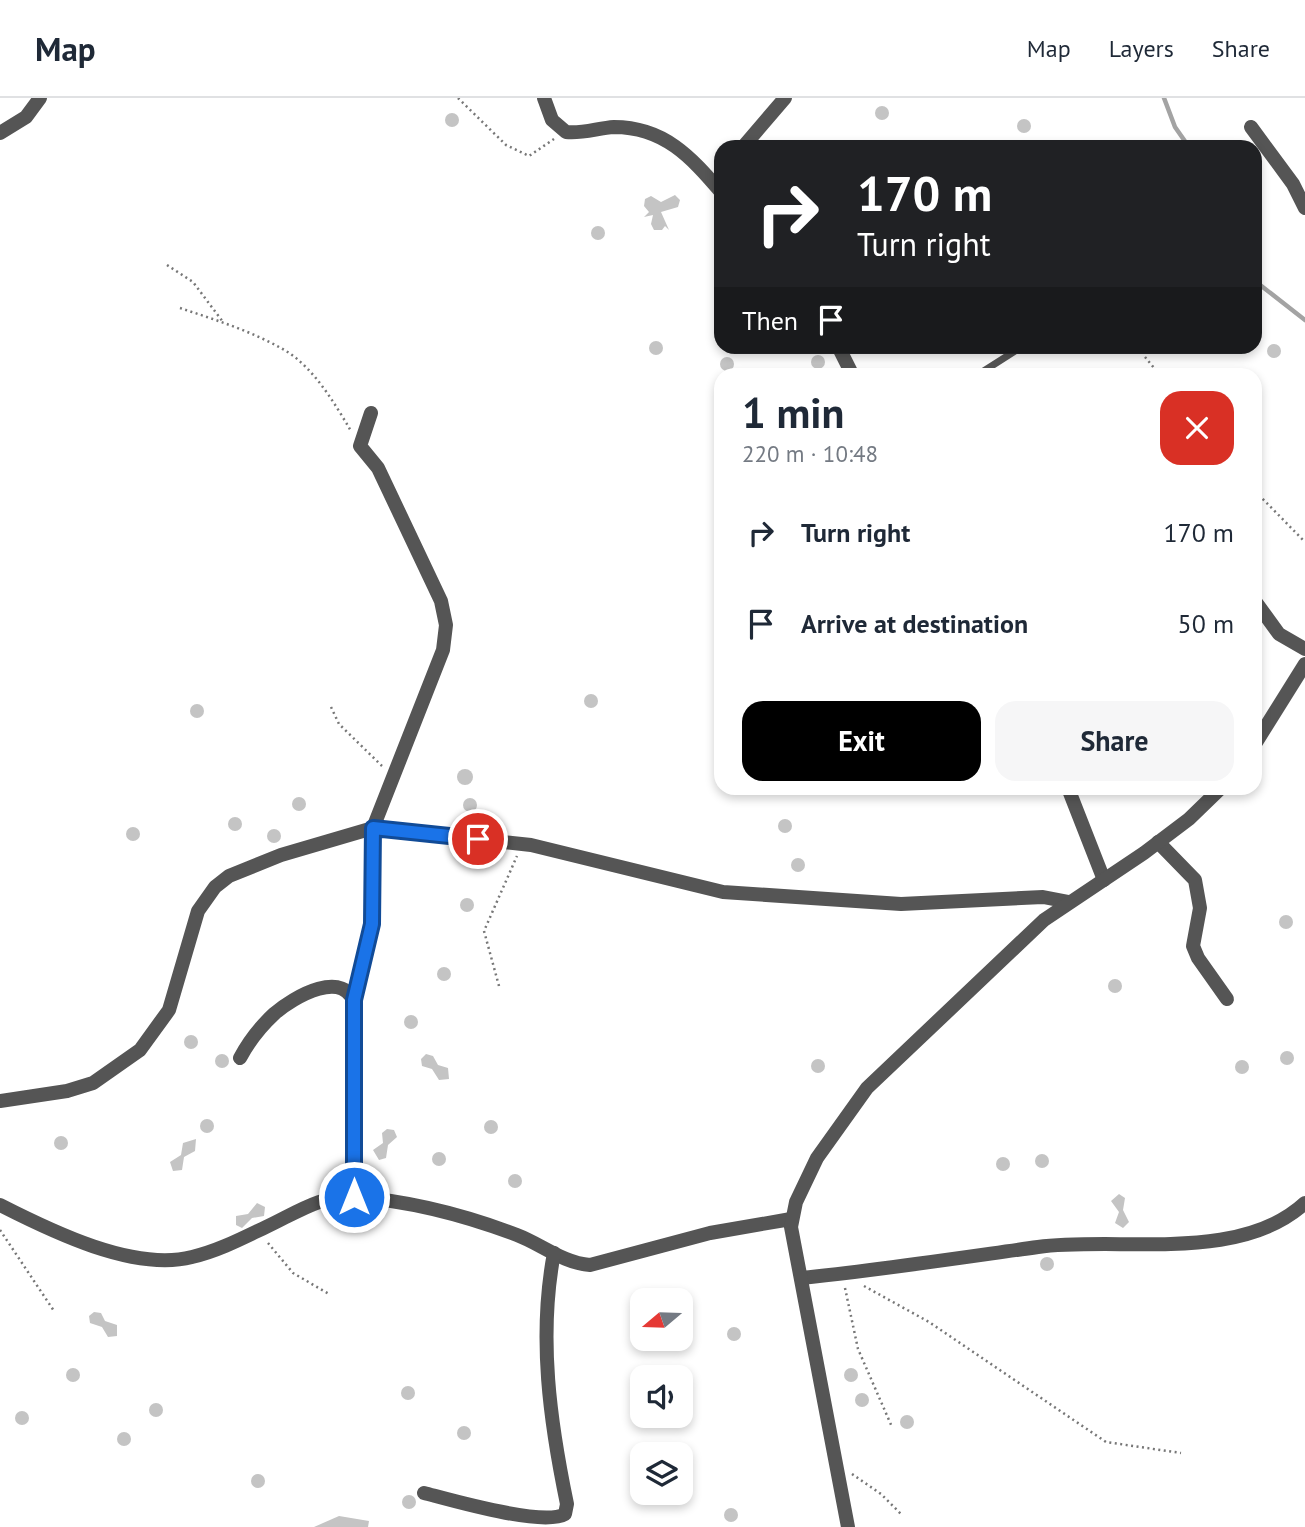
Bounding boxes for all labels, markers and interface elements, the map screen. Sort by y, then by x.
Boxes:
text: Map [35,27,96,70]
text: Map [1027,33,1071,64]
text: Layers [1109,33,1174,64]
text: Share [1212,33,1270,64]
text: 170 m [857,161,992,225]
icon: right [742,168,833,259]
text: Turn right [857,223,991,265]
icon: arrive [812,301,850,339]
text: Then [742,304,798,337]
text: 1 min [742,385,844,440]
button: close [1160,391,1234,465]
text: 220 m · 10:48 [742,439,878,468]
icon: right [742,514,780,552]
text: Turn right [801,516,910,549]
text: 170 m [1163,516,1234,549]
icon: arrive [742,605,780,643]
text: Arrive at destination [801,607,1028,640]
text: 50 m [1178,607,1234,640]
button: Exit [742,701,981,781]
button: Share [995,701,1234,781]
pin [448,809,508,869]
icon: arrive [459,820,497,858]
position arrow [317,1160,391,1234]
north arrow [630,1288,693,1351]
map controls [630,1288,693,1505]
button: sound [630,1365,693,1428]
button: layers [630,1442,693,1505]

